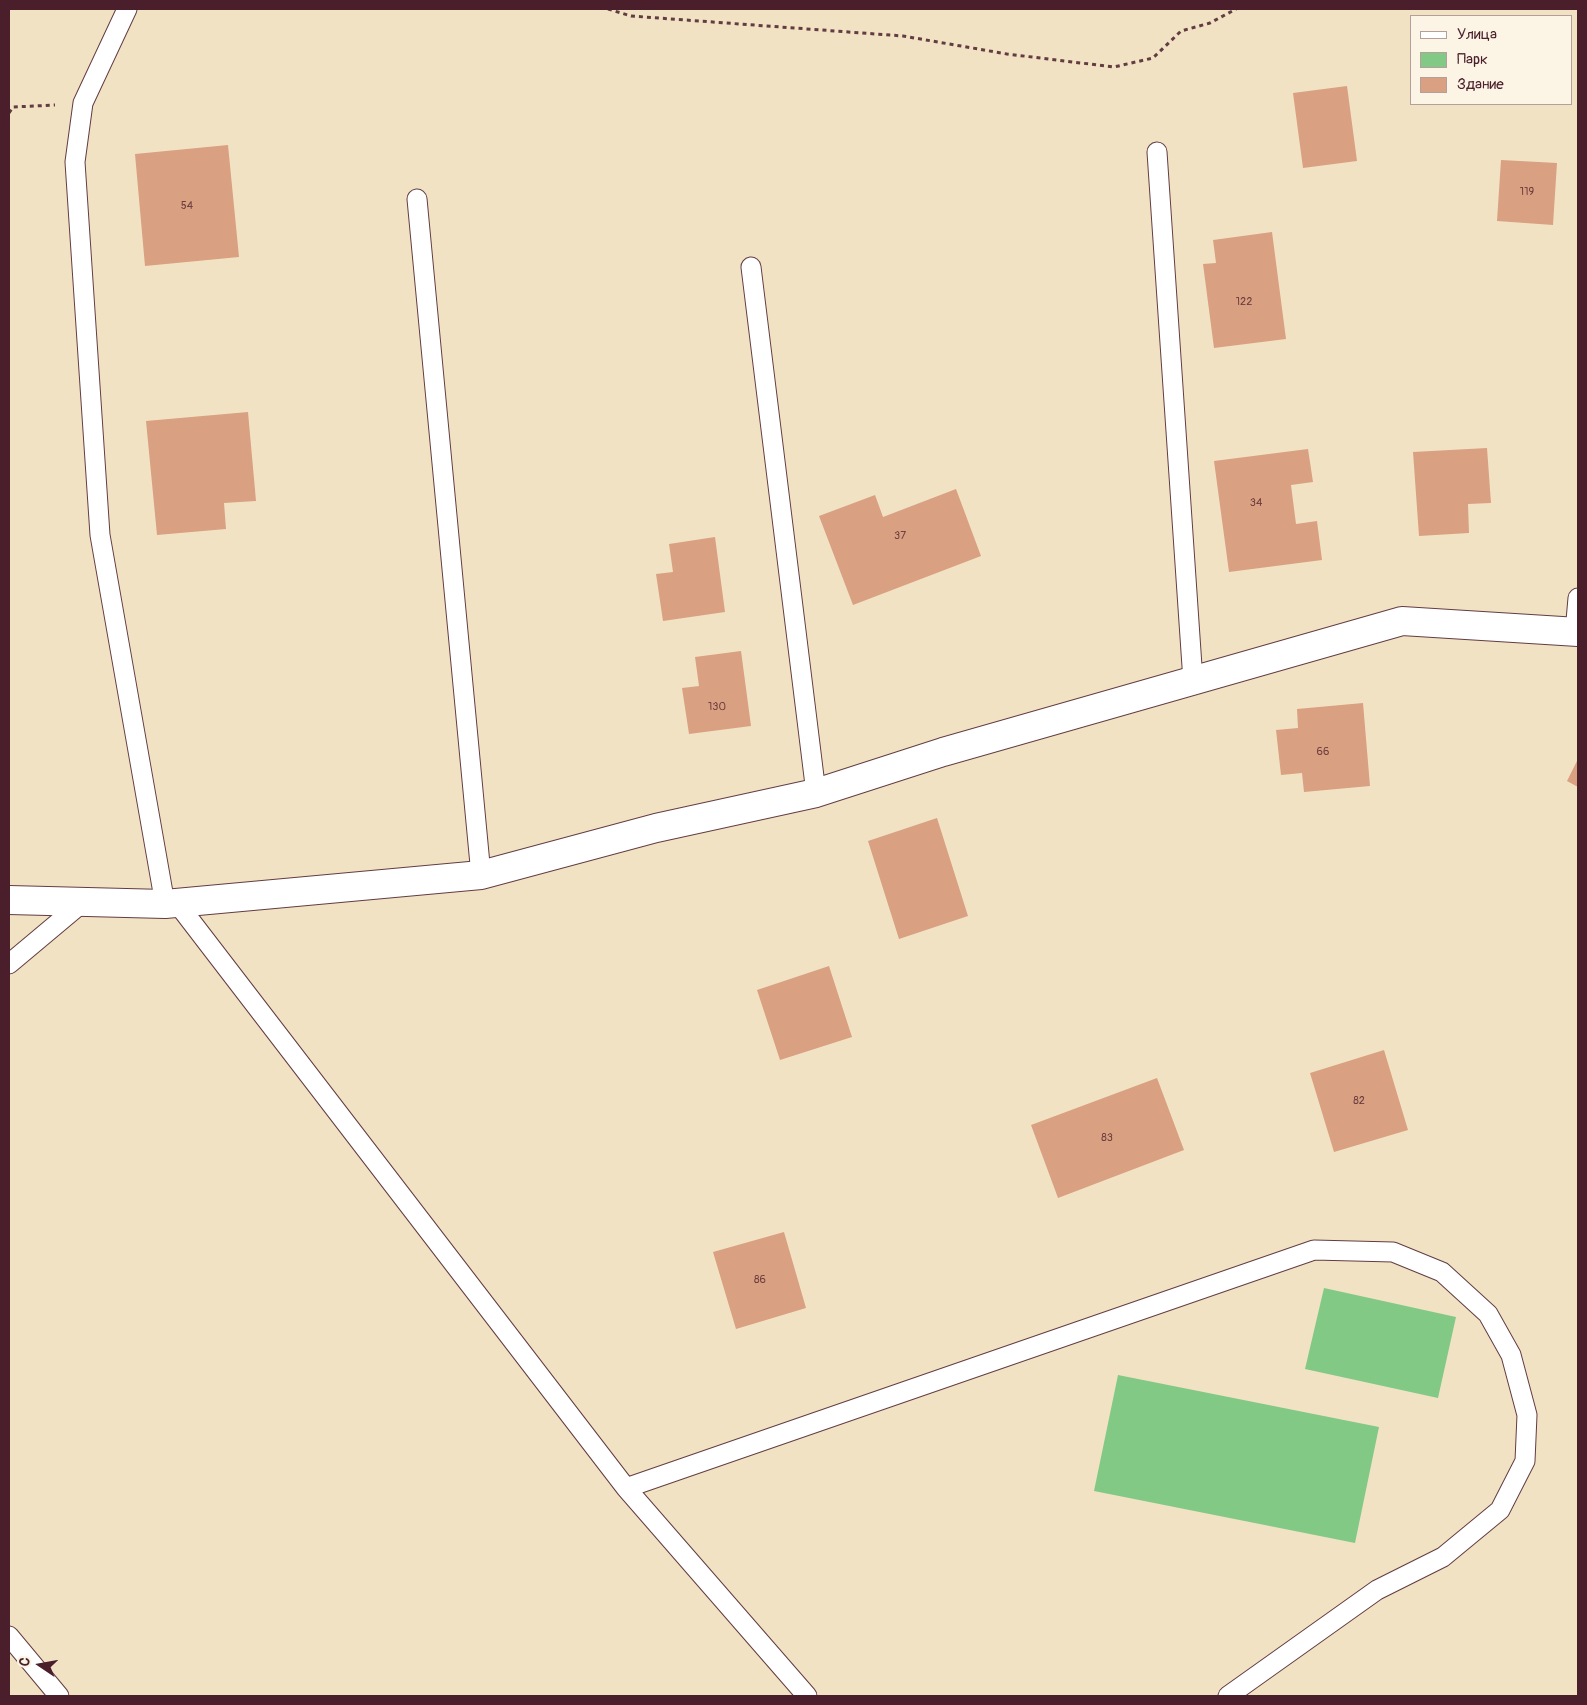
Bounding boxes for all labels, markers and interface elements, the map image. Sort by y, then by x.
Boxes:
legend [1410,15,1572,105]
text: Улица [1457,25,1497,44]
text: Парк [1457,50,1488,69]
text: Здание [1457,75,1504,94]
house number: 119 [1520,185,1534,199]
house number: 54 [181,199,193,213]
house number: 122 [1236,295,1252,309]
house number: 34 [1250,496,1262,510]
house number: 37 [894,529,906,543]
house number: 130 [708,700,726,714]
house number: 66 [1317,745,1329,759]
house number: 82 [1353,1094,1365,1108]
house number: 83 [1101,1131,1113,1145]
house number: 86 [754,1273,766,1287]
north arrow [15,1640,65,1690]
text: С [16,1656,34,1668]

